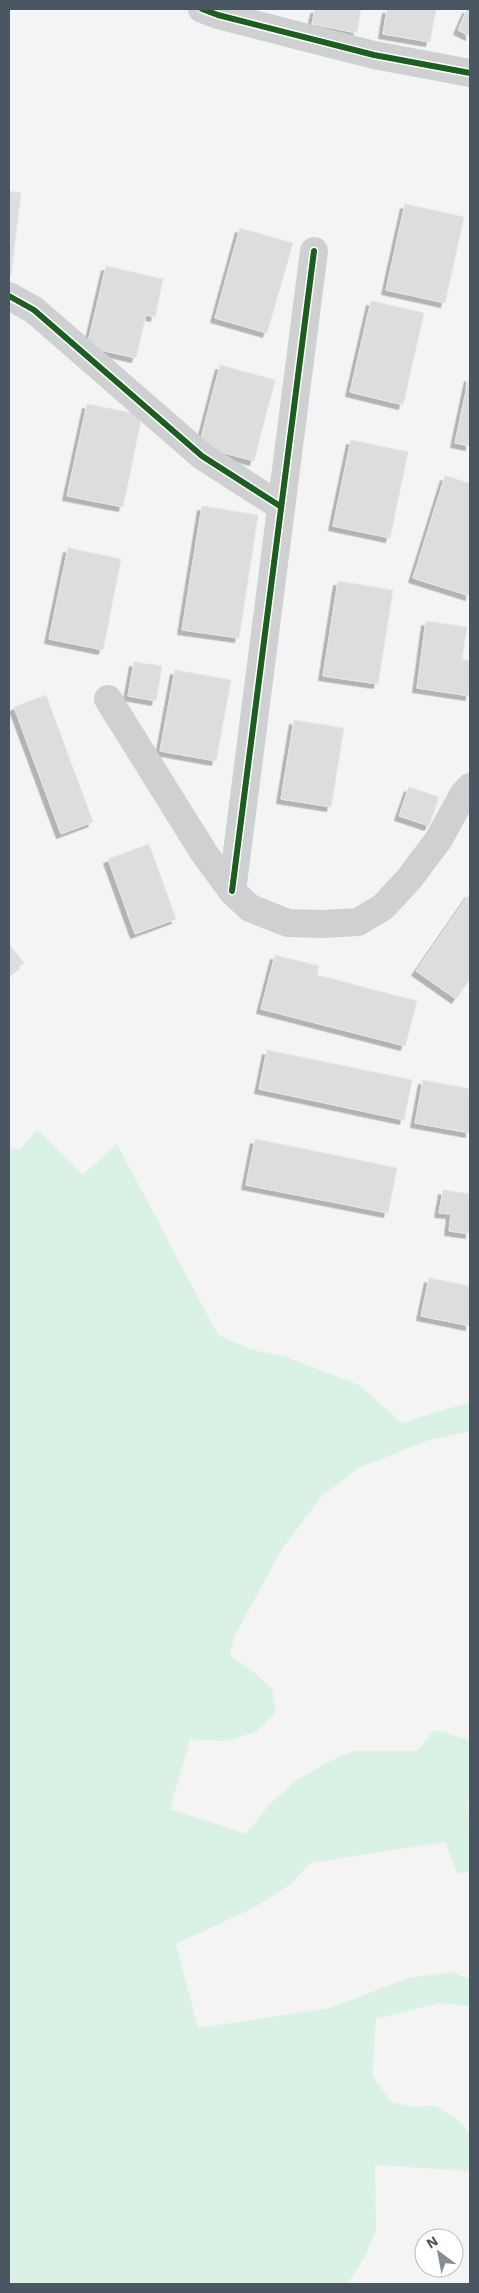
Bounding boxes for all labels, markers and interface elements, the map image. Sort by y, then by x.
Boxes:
north arrow [414,2228,464,2278]
text: N [423,2232,441,2252]

